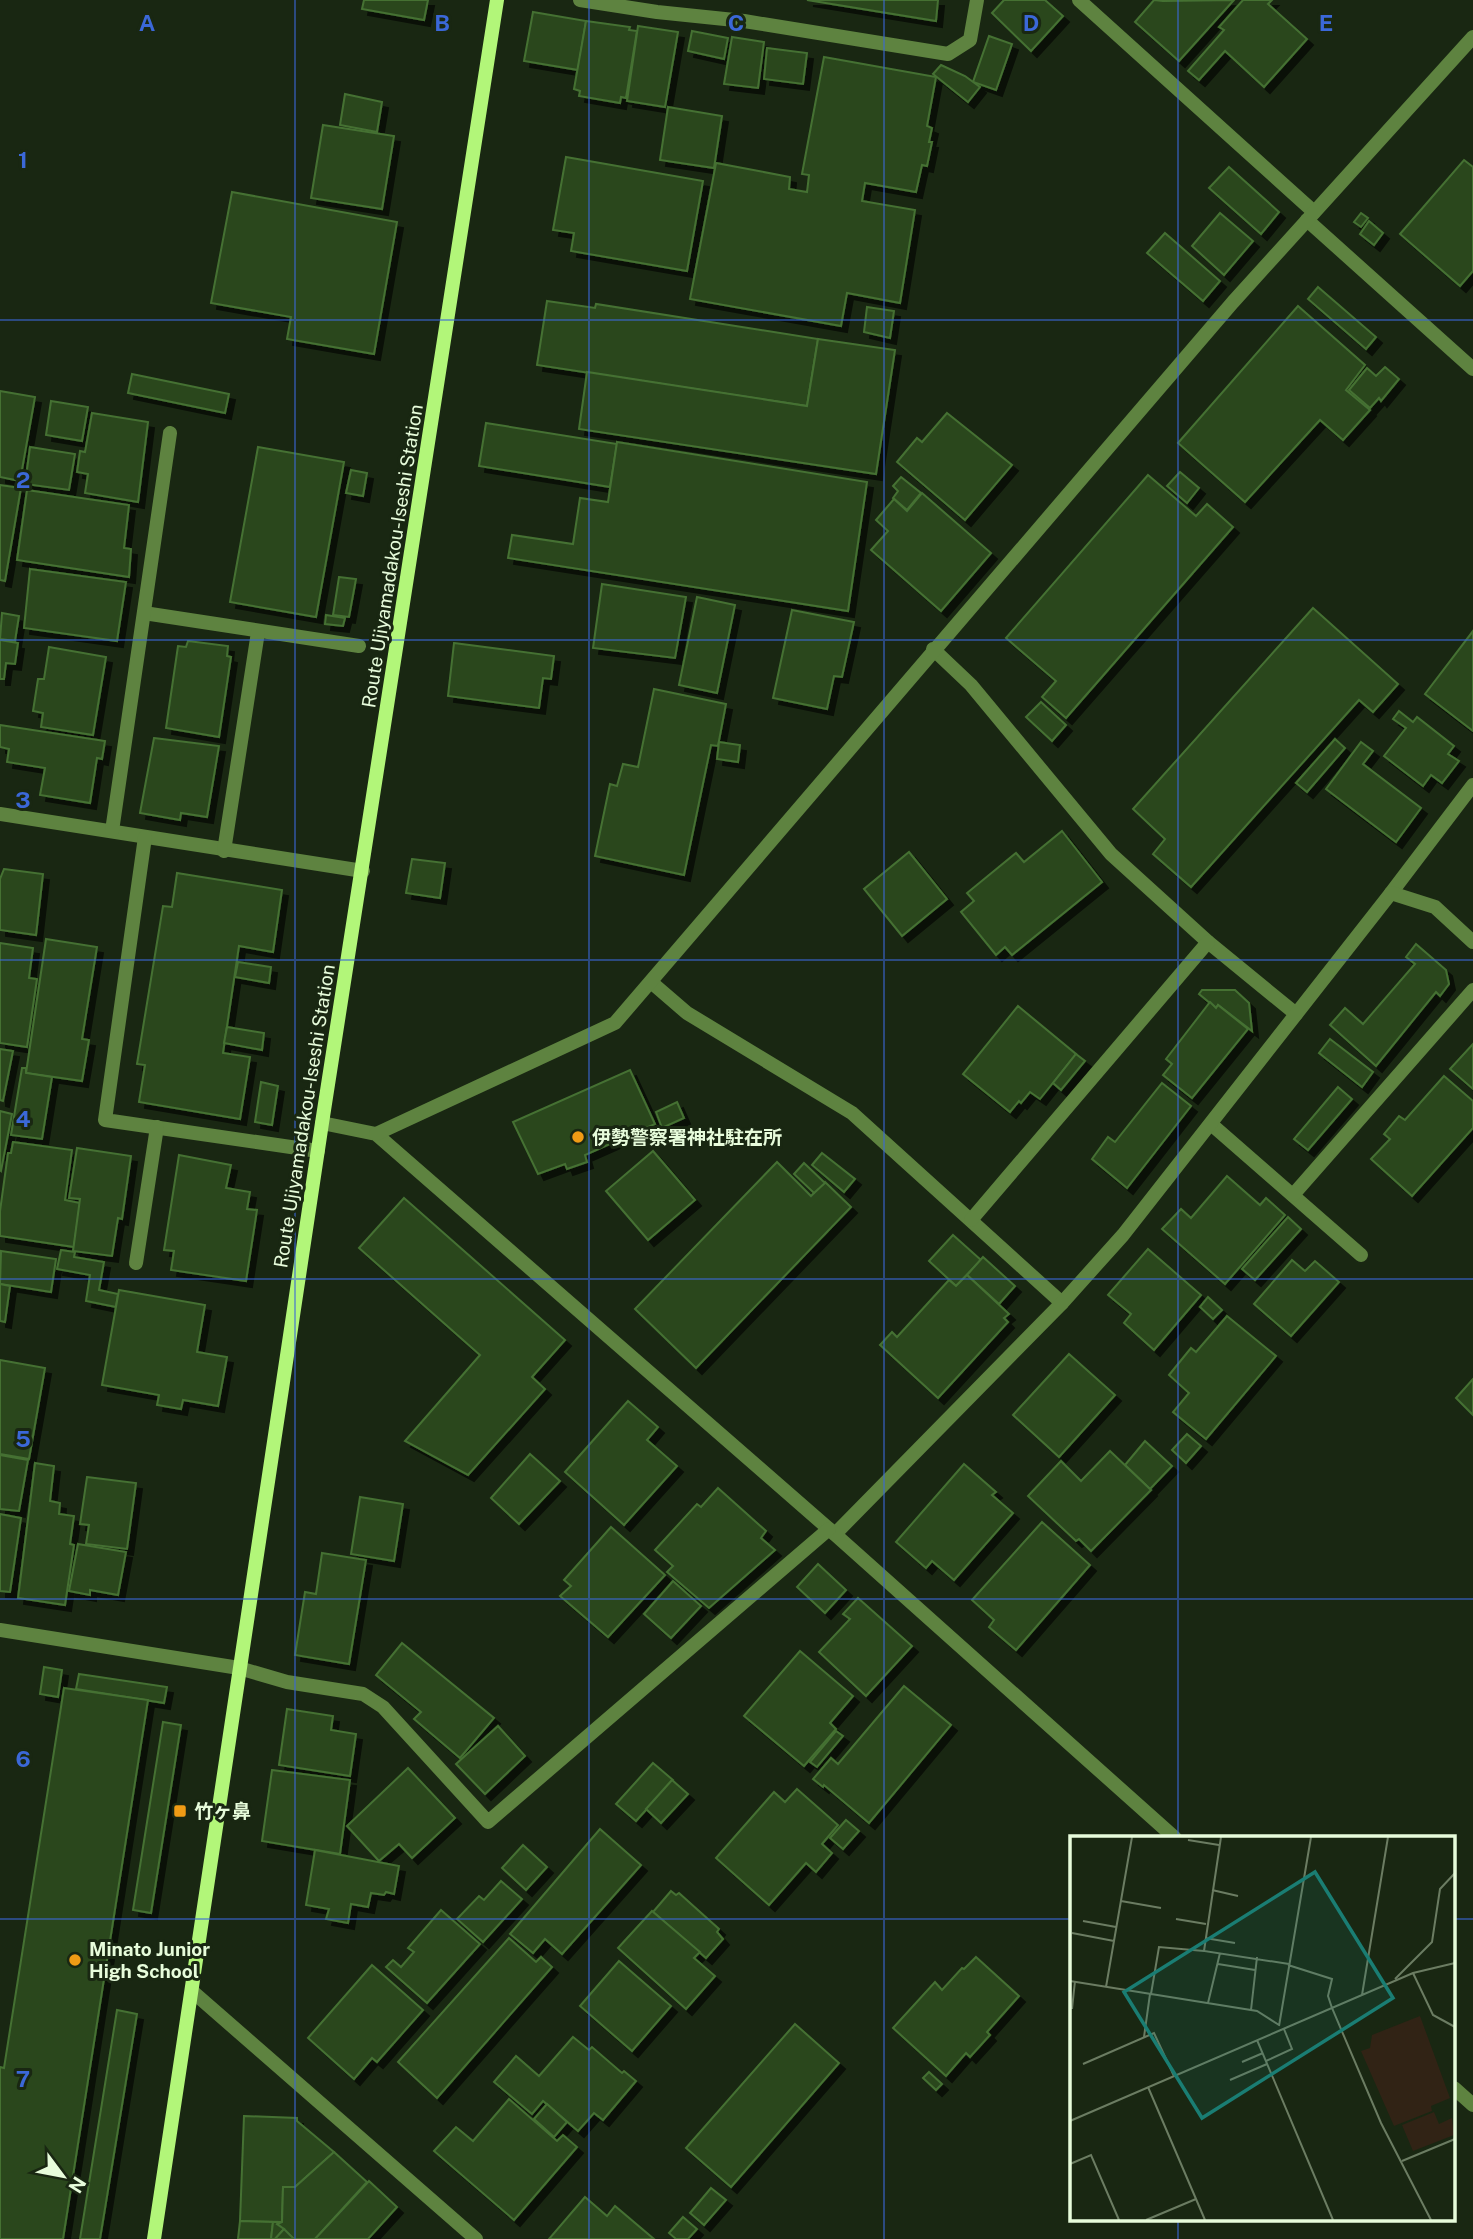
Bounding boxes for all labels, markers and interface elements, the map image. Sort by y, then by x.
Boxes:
text: A [139,9,156,36]
text: B [434,9,450,36]
text: C [728,9,744,36]
text: D [1023,9,1039,36]
text: E [1319,9,1333,36]
text: 1 [18,146,28,173]
street label: Route Ujiyamadakou-Iseshi Station [357,403,427,709]
text: 2 [16,466,30,493]
text: 3 [15,786,31,813]
street label: Route Ujiyamadakou-Iseshi Station [269,963,339,1269]
text: 4 [15,1105,31,1132]
place label: 伊勢警察署神社駐在所 [592,1126,782,1148]
marker: 伊勢警察署神社駐在所 [570,1129,586,1145]
text: 5 [15,1425,31,1452]
text: 6 [15,1745,31,1772]
place label: 竹ヶ鼻 [194,1800,251,1822]
marker: 竹ヶ鼻 [172,1803,188,1819]
inset map [1070,1836,1456,2222]
place label: Minato Junior High School [89,1938,210,1982]
marker: Minato Junior High School [67,1952,83,1968]
text: 7 [16,2065,30,2092]
north arrow [28,2141,98,2211]
text: N [64,2173,91,2197]

